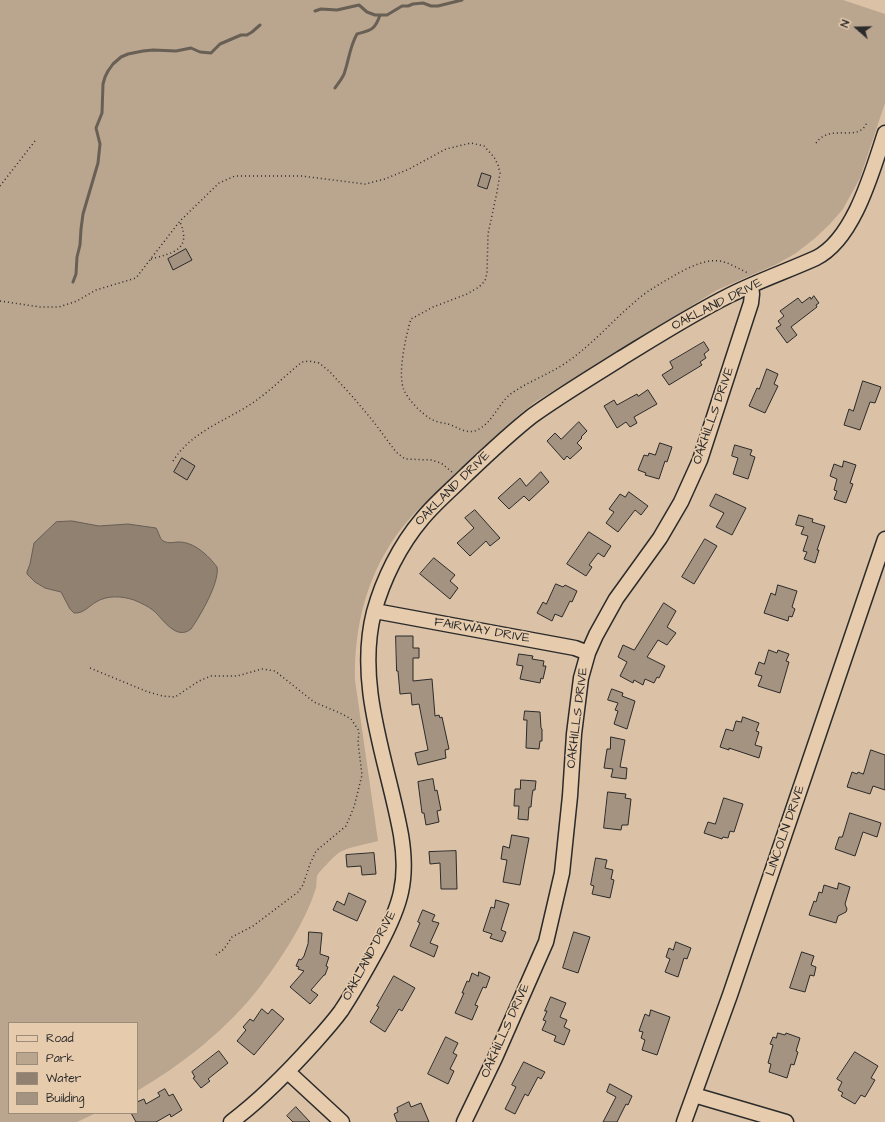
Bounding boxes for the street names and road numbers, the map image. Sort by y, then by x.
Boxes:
street label: OAKLAND DRIVE [669,275,765,335]
street label: OAKHILLS DRIVE [690,365,738,467]
street label: OAKLAND DRIVE [412,448,494,530]
street label: FAIRWAY DRIVE [433,615,531,647]
street label: OAKHILLS DRIVE [564,667,592,769]
street label: LINCOLN DRIVE [763,784,809,878]
street label: OAKLAND DRIVE [340,908,400,1004]
street label: OAKHILLS DRIVE [478,981,534,1081]

